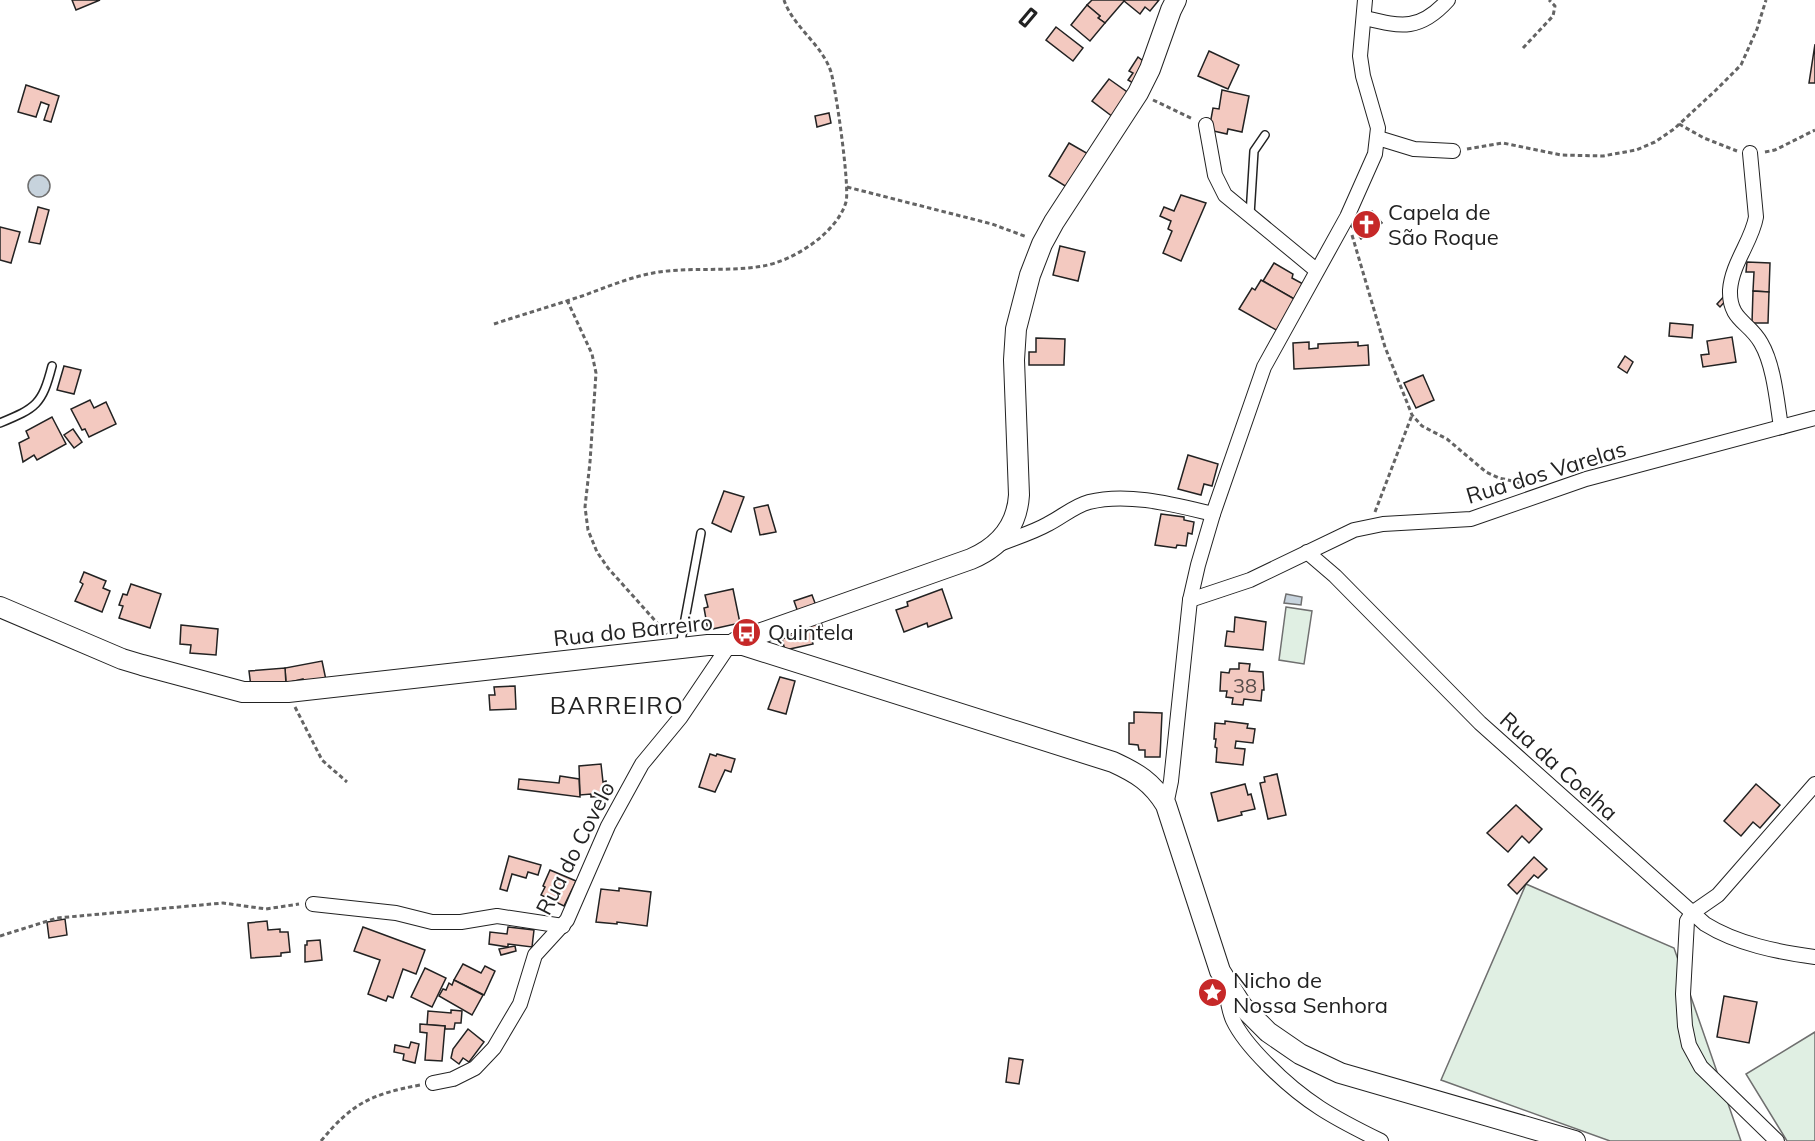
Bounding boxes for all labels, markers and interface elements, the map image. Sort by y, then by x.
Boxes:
place label: Capela de São Roque [1388,198,1499,251]
church icon: Capela de São Roque [1351,209,1383,241]
street label: Rua dos Varelas [1463,434,1629,510]
street label: Rua do Barreiro [552,608,714,652]
bus stop icon: Quintela [731,616,763,648]
place label: Quintela [768,618,854,646]
house number: 38 [1233,673,1257,698]
district label: BARREIRO [550,690,684,720]
street label: Rua da Coelha [1494,706,1624,826]
street label: Rua do Covelo [529,776,621,920]
place label: Nicho de Nossa Senhora [1233,966,1388,1019]
place icon: Nicho de Nossa Senhora [1196,977,1228,1009]

